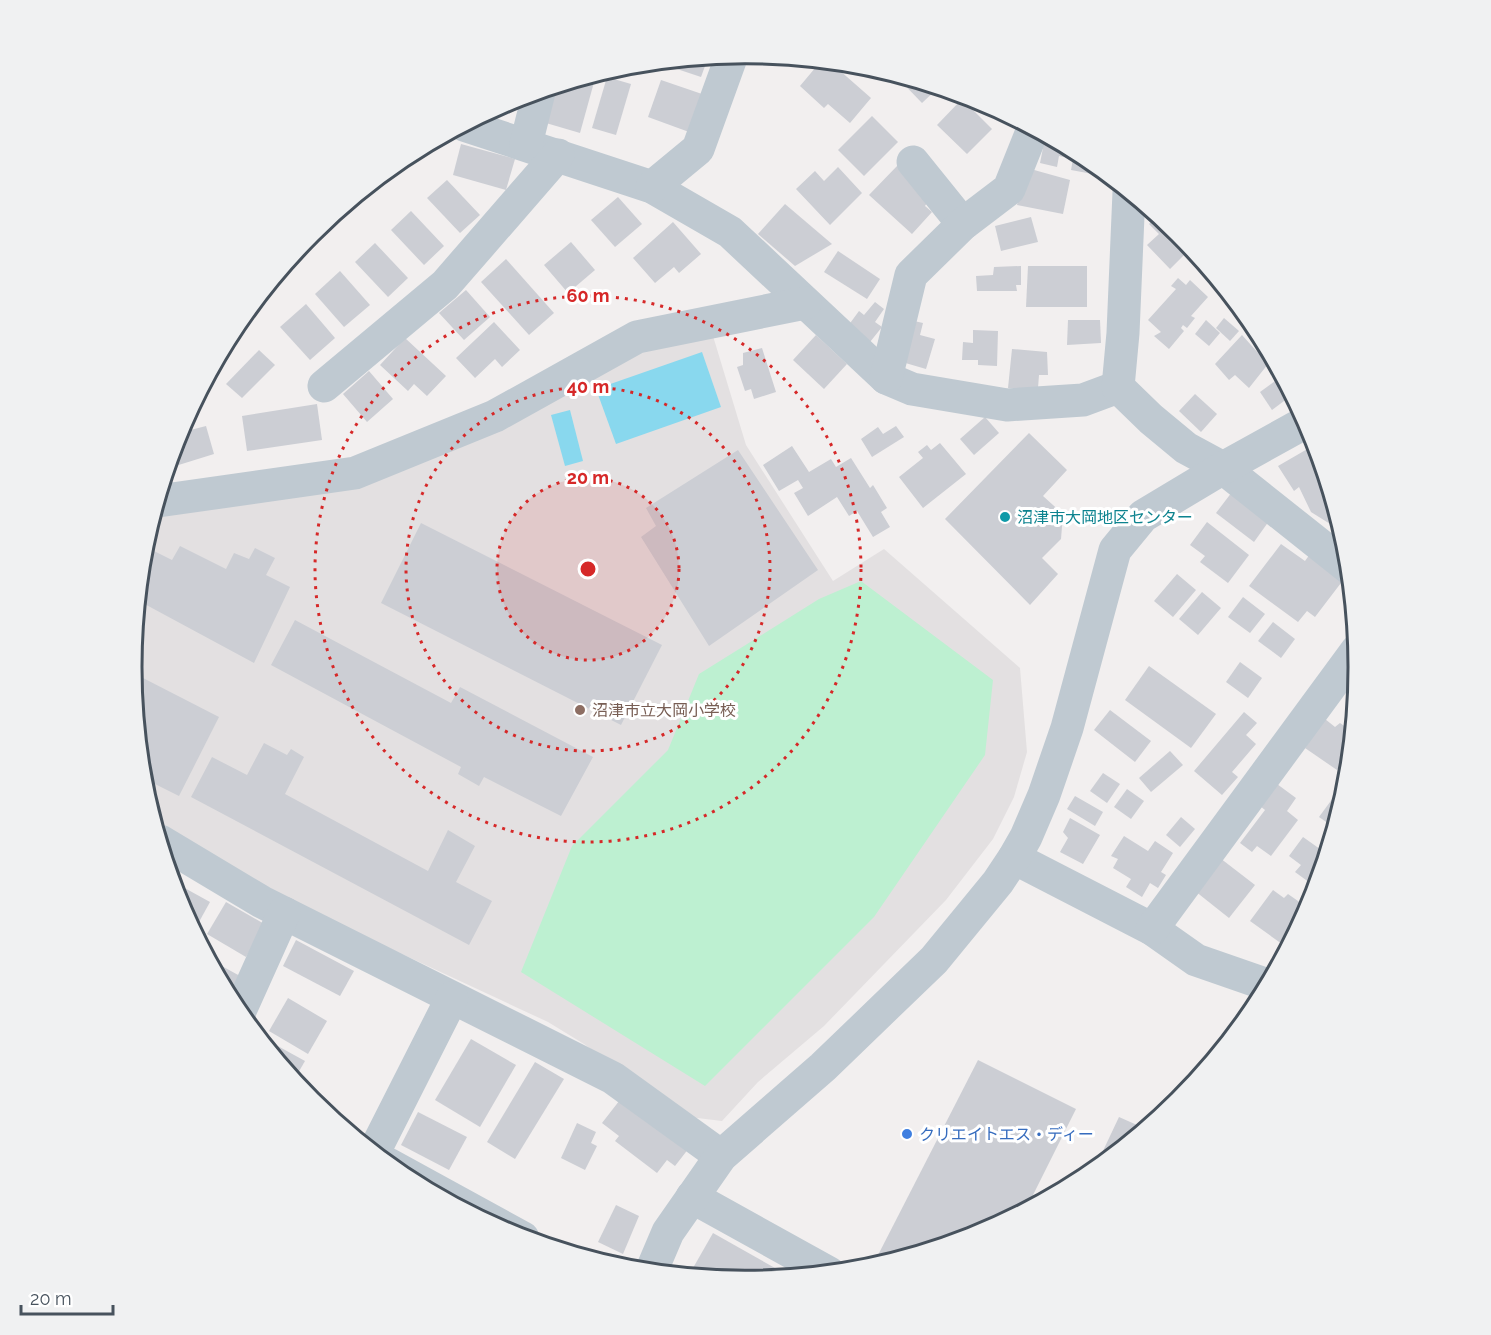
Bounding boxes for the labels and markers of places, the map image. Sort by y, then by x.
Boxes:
place label: 沼津市大岡地区センター [1017,508,1193,527]
marker: 沼津市大岡地区センター [998,510,1012,524]
centre of rings [578,559,598,579]
place label: 沼津市立大岡小学校 [592,701,736,720]
marker: 沼津市立大岡小学校 [573,703,587,717]
place label: クリエイトエス・ディー [919,1125,1094,1144]
marker: クリエイトエス・ディー [900,1127,914,1141]

